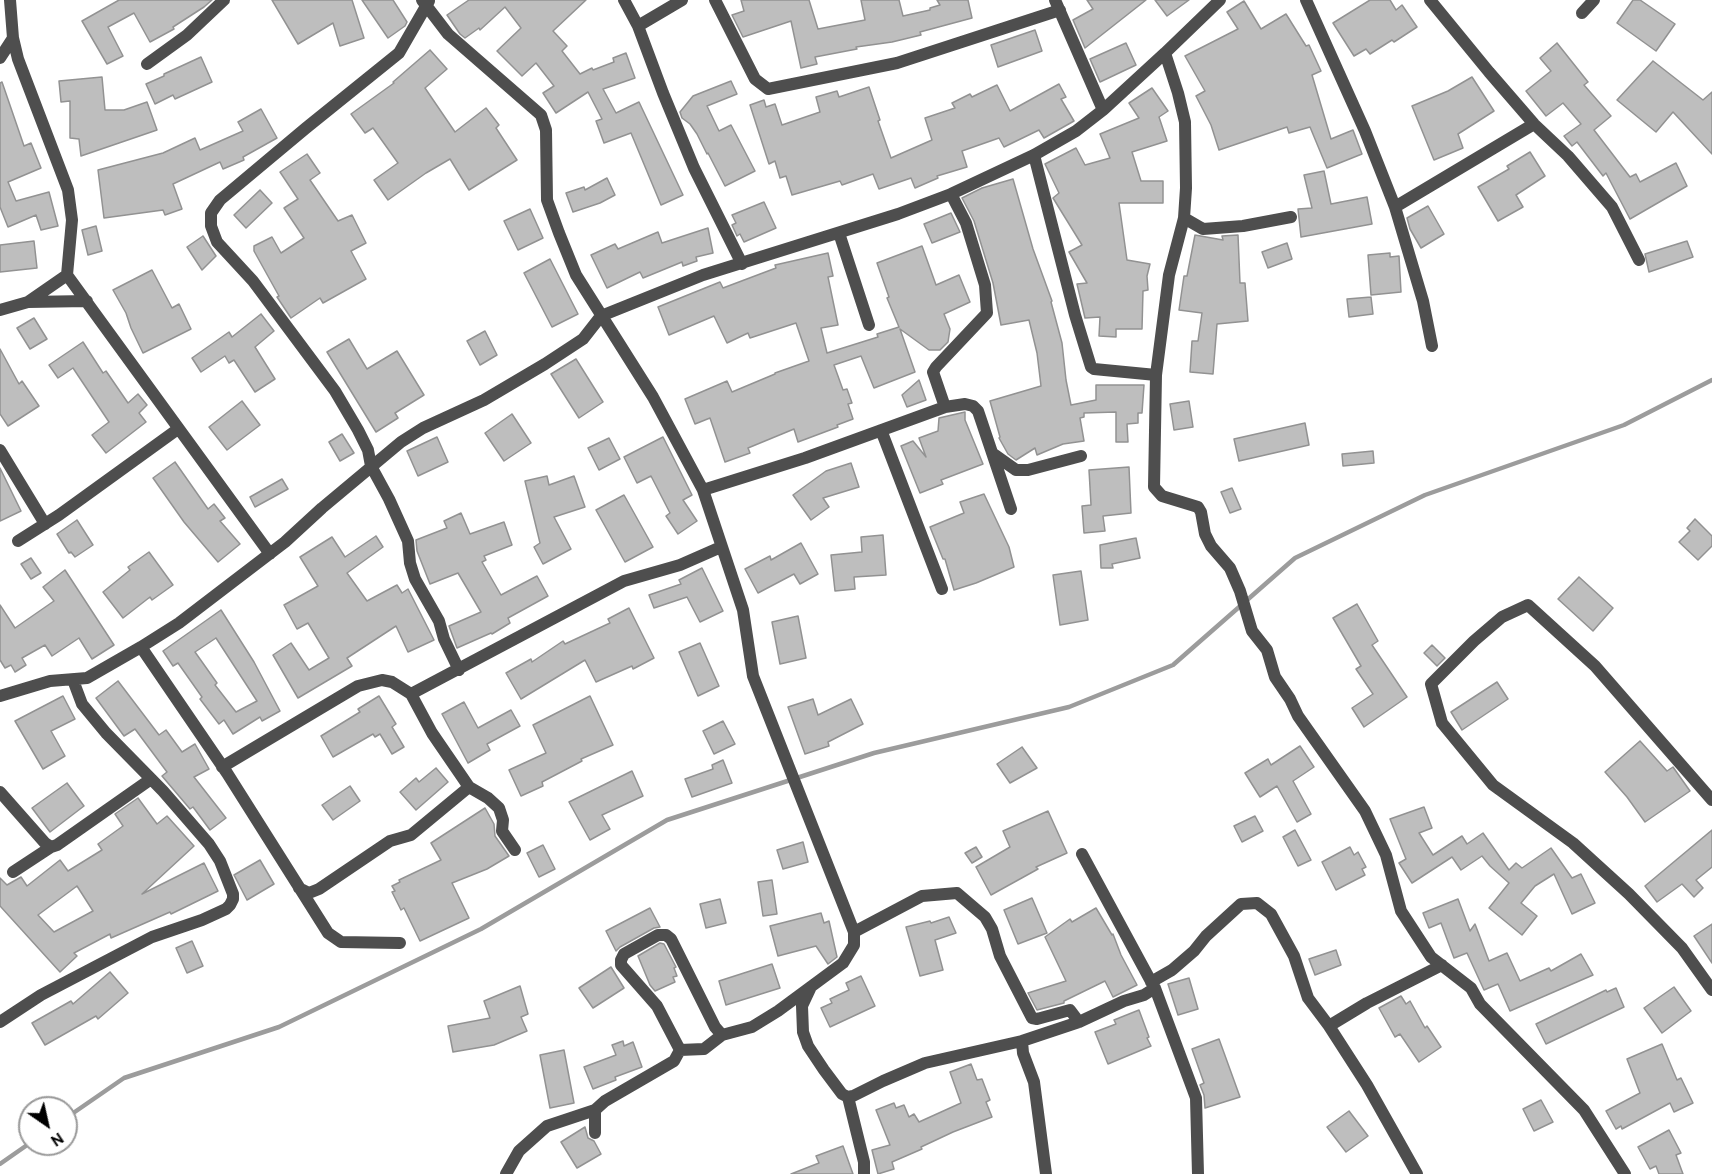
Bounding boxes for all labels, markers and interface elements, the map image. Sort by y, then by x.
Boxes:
north arrow [18,1096,78,1156]
text: N [47,1129,67,1151]

